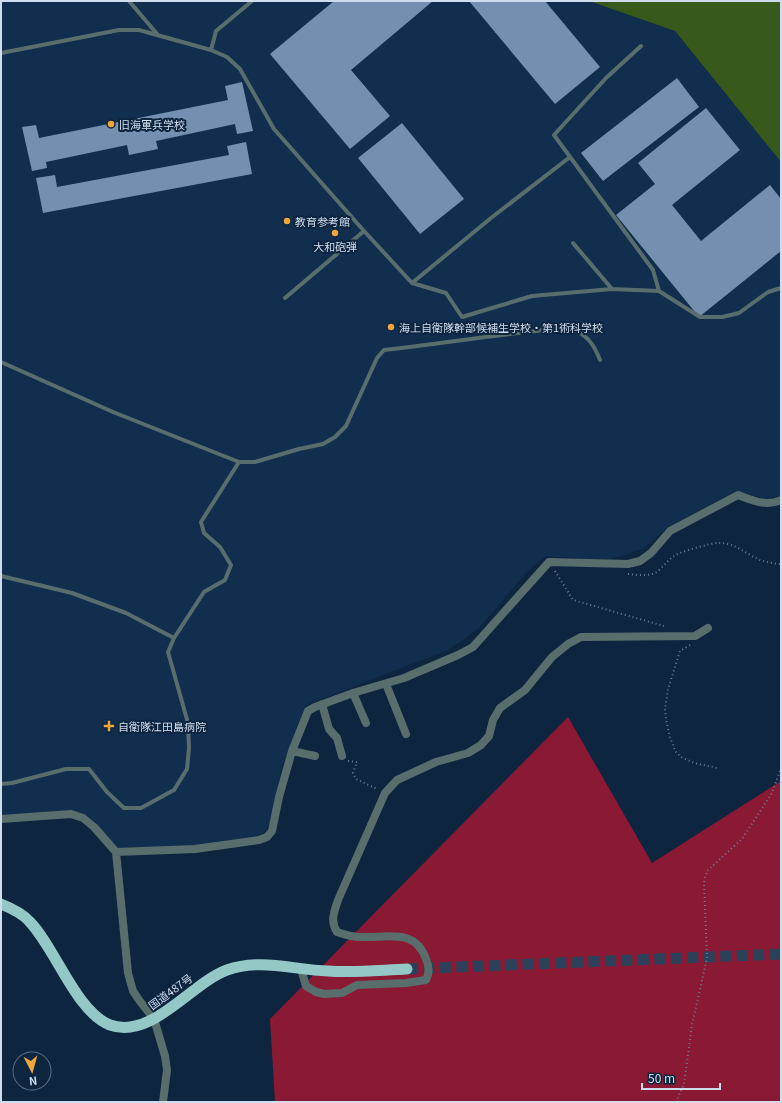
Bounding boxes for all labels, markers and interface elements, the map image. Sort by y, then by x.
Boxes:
place label: 旧海軍兵学校 [119,116,185,132]
marker: 旧海軍兵学校 [106,119,116,129]
place label: 教育参考館 [295,213,350,229]
marker: 教育参考館 [282,216,292,226]
marker: 大和砲弾 [330,228,340,238]
place label: 大和砲弾 [313,238,357,254]
place label: 海上自衛隊幹部候補生学校・第1術科学校 [399,319,603,335]
marker: 海上自衛隊幹部候補生学校・第1術科学校 [386,322,396,332]
place label: 自衛隊江田島病院 [118,718,206,734]
marker: 自衛隊江田島病院 [103,720,115,732]
street label: 国道487号 [145,969,195,1013]
north arrow [12,1051,52,1091]
scale bar [642,1065,720,1091]
text: 50 m [648,1069,675,1086]
text: N [28,1074,38,1090]

